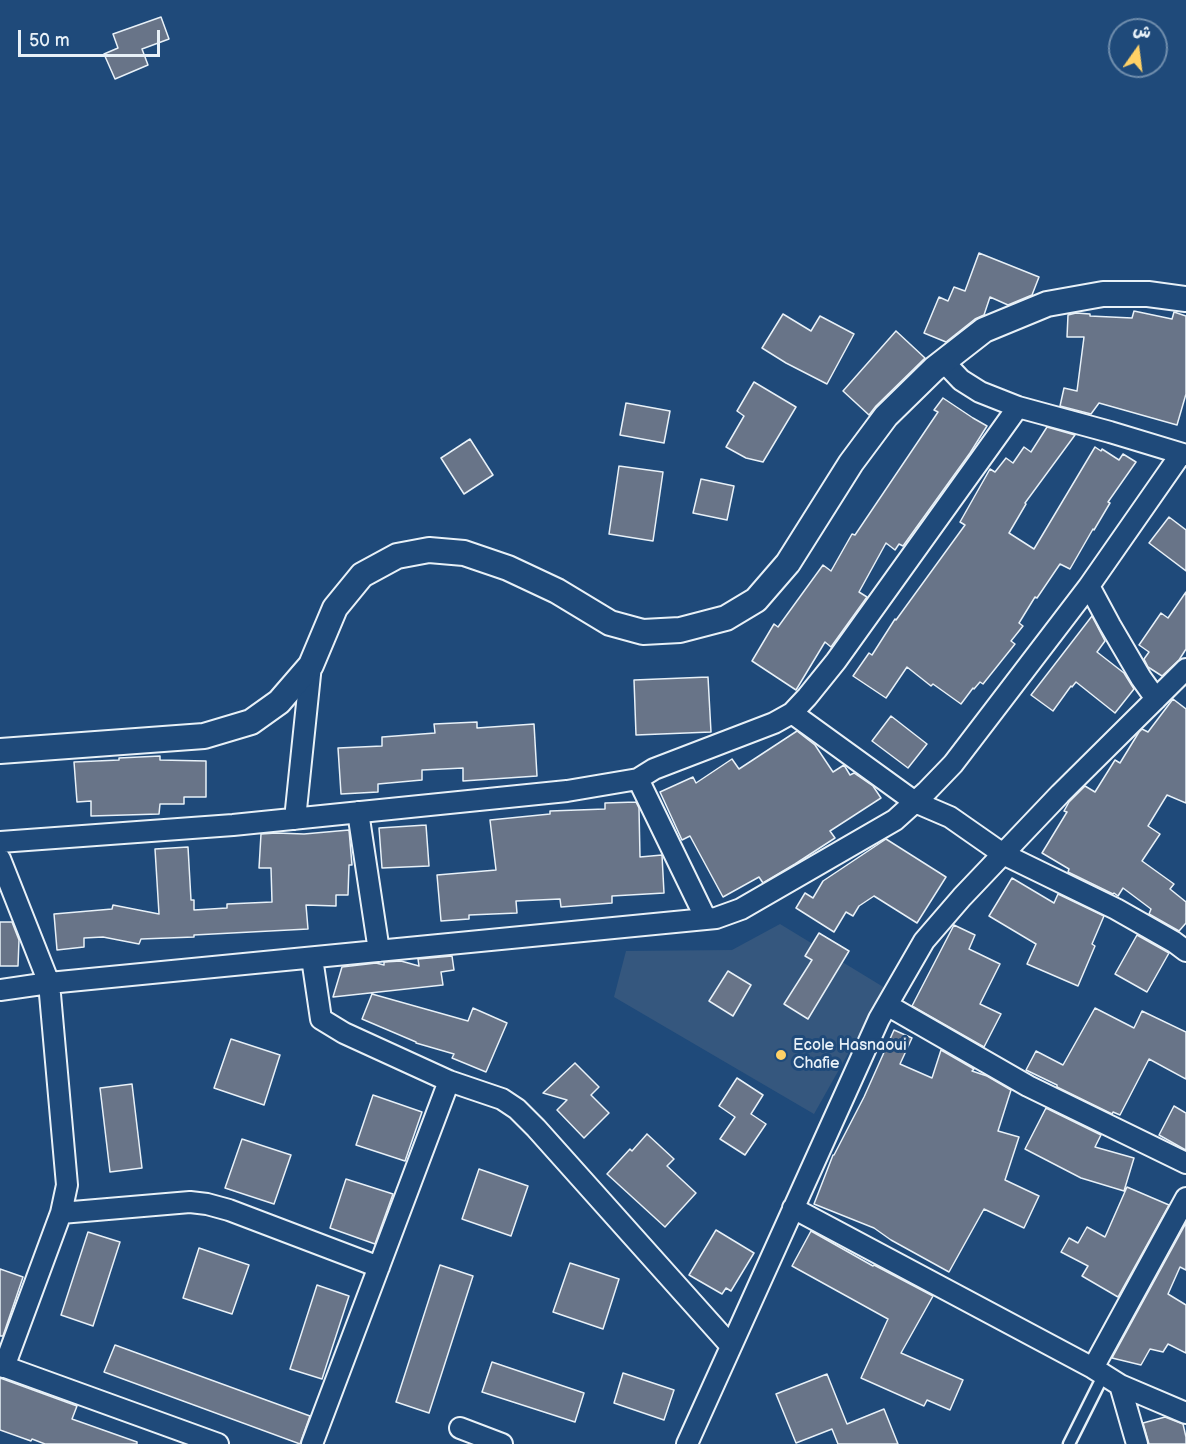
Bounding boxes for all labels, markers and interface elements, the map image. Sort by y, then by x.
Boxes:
scale bar [21,18,164,56]
north arrow [1108,18,1168,78]
text: ش [1131,21,1153,43]
text: 50 m [29,30,70,51]
place label: Ecole Hasnaoui Chafie [793,1036,907,1074]
marker: Ecole Hasnaoui Chafie [774,1048,788,1062]

